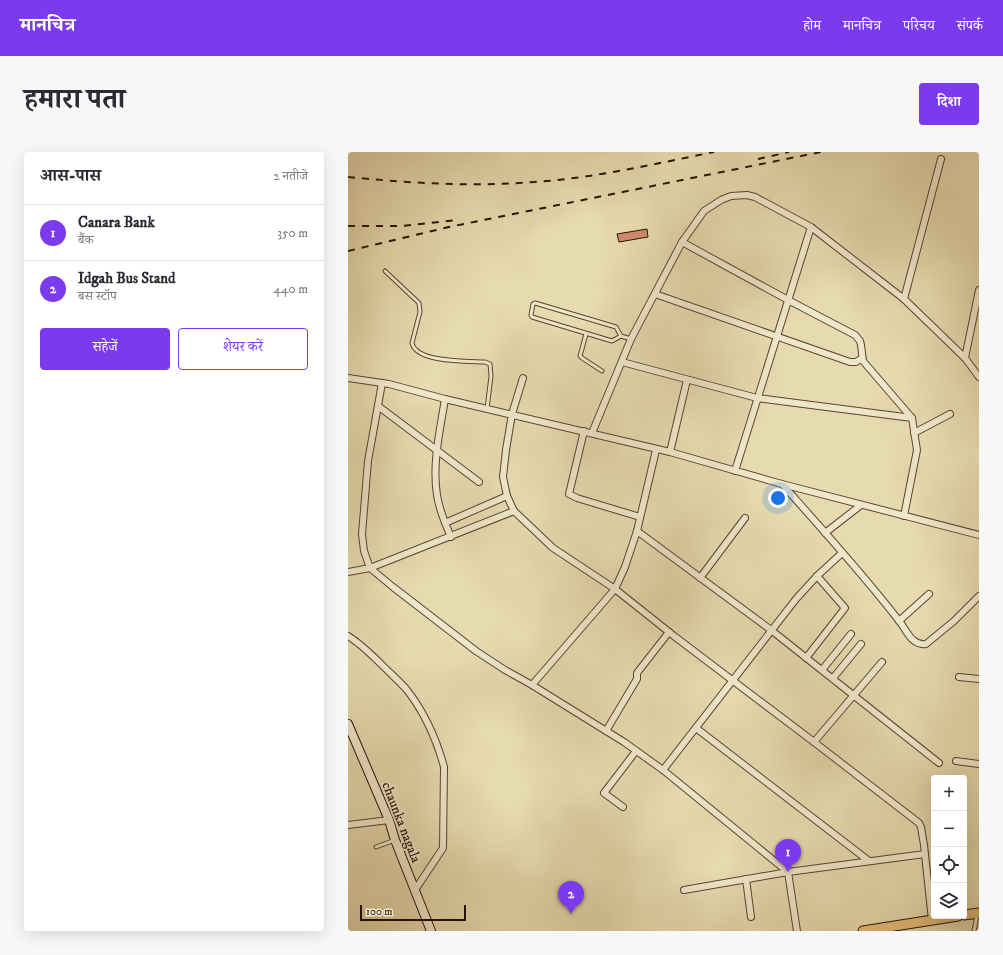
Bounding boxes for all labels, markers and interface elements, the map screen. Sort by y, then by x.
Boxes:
text: मानचित्र [20,14,75,37]
text: होम [803,17,821,35]
text: मानचित्र [843,17,881,35]
text: परिचय [903,17,935,35]
text: संपर्क [957,17,983,35]
text: हमारा पता [24,82,125,117]
button: दिशा [919,83,979,125]
text: आस-पास [40,165,101,187]
text: 2 नतीजे [273,168,308,184]
text: Canara Bank [78,213,155,232]
text: 1 [51,225,55,241]
text: 350 m [277,225,308,241]
text: बैंक [78,232,94,248]
text: Idgah Bus Stand [78,269,176,288]
text: 2 [50,281,56,297]
text: 440 m [273,281,308,297]
text: बस स्टॉप [78,288,117,304]
button: सहेजें [40,328,170,370]
button: शेयर करें [178,328,308,370]
your location [768,488,788,508]
map controls [931,775,967,919]
button: + [931,775,967,811]
street label: chaunka nagala [377,779,425,866]
button: − [931,811,967,847]
pin: 1 [775,839,801,872]
button: locate [931,847,967,883]
pin: 2 [558,881,584,914]
button: layers [931,883,967,919]
scale bar [360,903,466,922]
text: 100 m [366,905,392,919]

